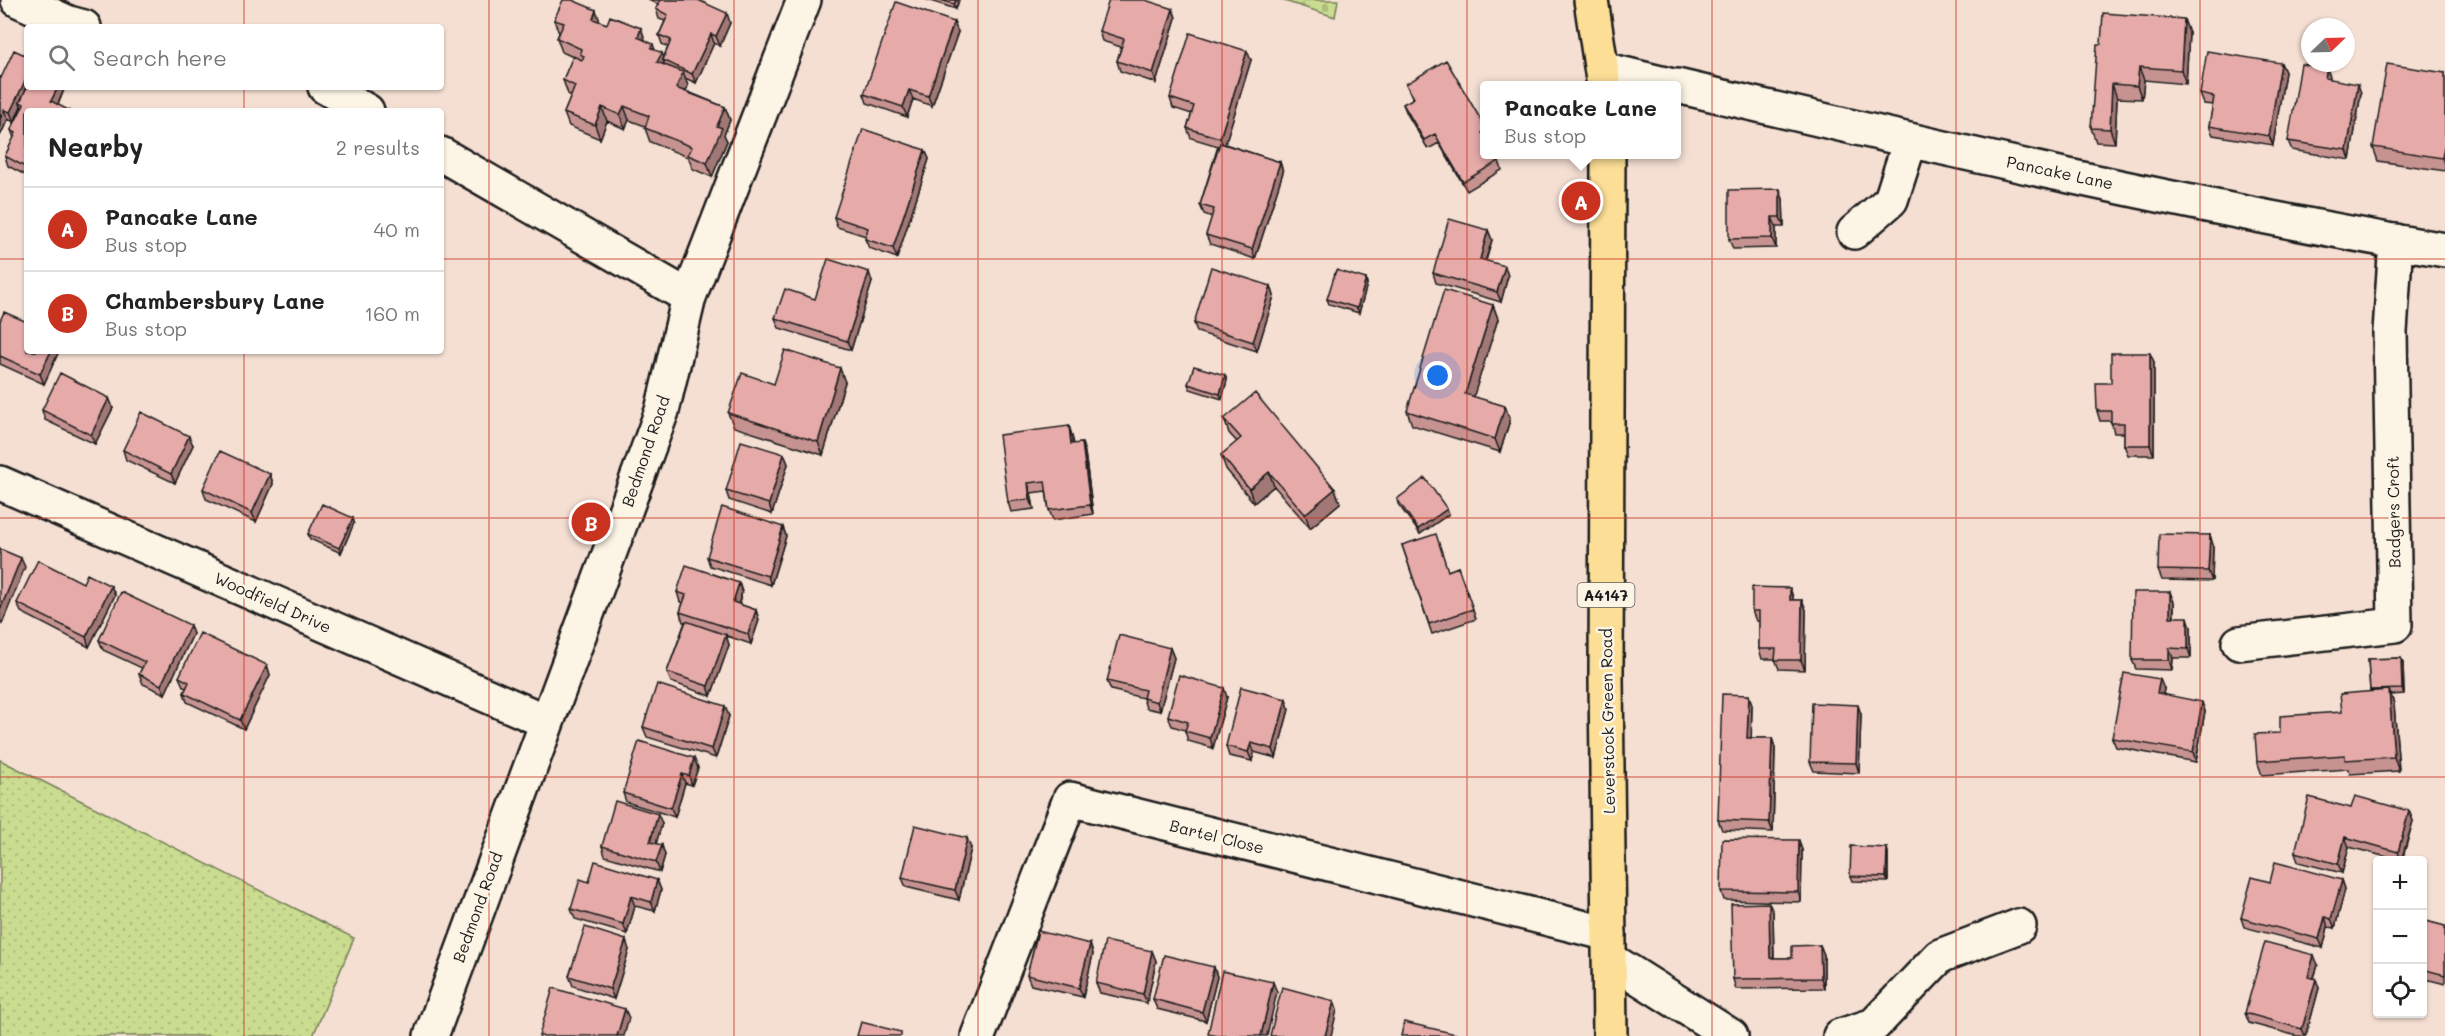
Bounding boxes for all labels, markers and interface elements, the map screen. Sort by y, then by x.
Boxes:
north arrow [2301,18,2355,72]
search box [24,24,444,90]
icon: search [45,41,78,74]
text: Search here [93,43,227,72]
popup [1480,81,1681,159]
text: Pancake Lane [1504,93,1657,122]
text: Bus stop [1504,122,1586,148]
text: Nearby [48,130,143,164]
text: 2 results [336,134,420,160]
street label: Pancake Lane [2005,150,2115,194]
pin: A [1562,178,1600,224]
text: Pancake Lane [105,202,258,231]
text: A [61,216,74,242]
text: 40 m [374,216,420,242]
text: Bus stop [105,231,187,257]
text: Chambersbury Lane [105,286,325,315]
text: B [61,300,74,326]
text: 160 m [364,300,420,326]
text: Bus stop [105,315,187,341]
your location [1423,361,1452,390]
street label: Bedmond Road [616,393,674,509]
street label: Badgers Croft [2382,456,2404,568]
pin: B [572,500,610,544]
street label: Woodfield Drive [211,567,335,637]
road number: A4147 [1578,583,1634,607]
street label: Leverstock Green Road [1595,628,1619,814]
street label: Bartel Close [1168,814,1266,858]
street label: Bedmond Road [447,849,507,965]
map controls [2373,856,2427,1018]
button: + [2373,856,2427,910]
button: − [2373,910,2427,964]
button: locate [2373,964,2427,1018]

